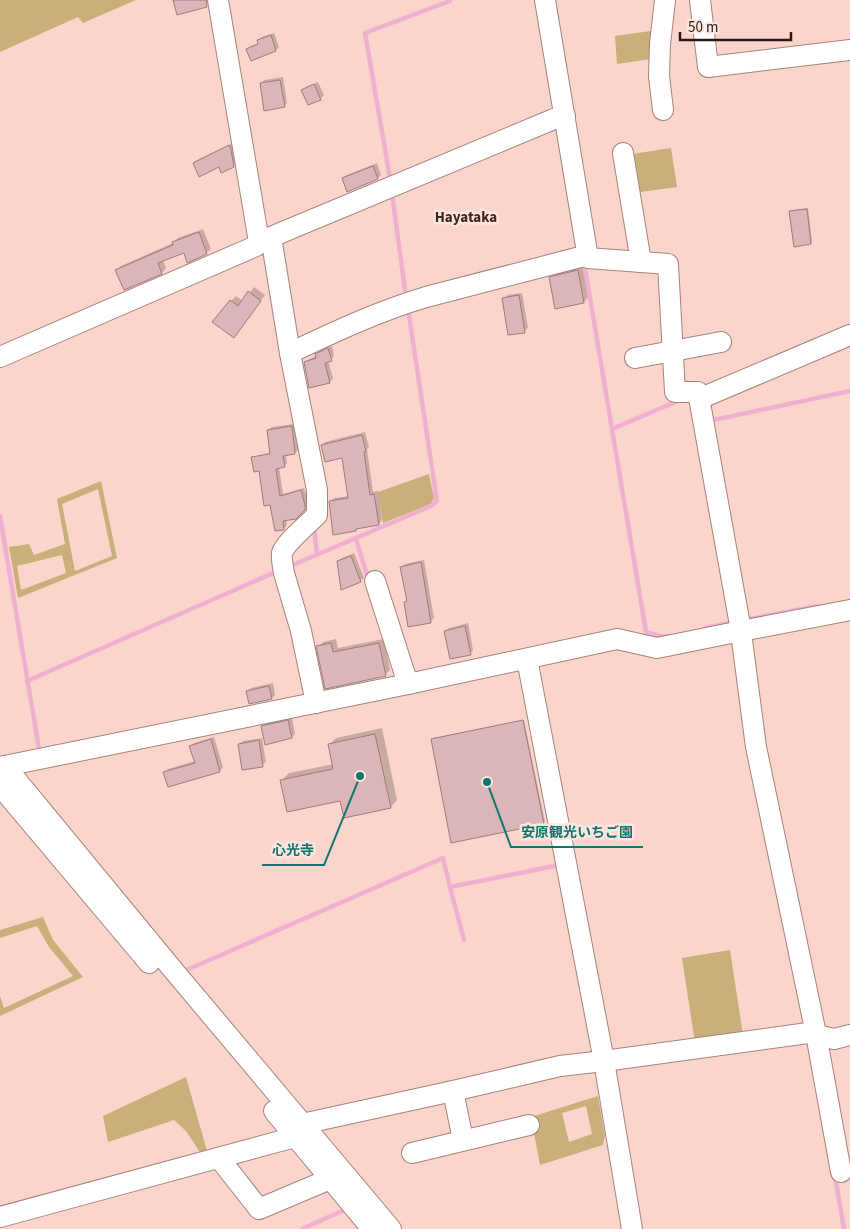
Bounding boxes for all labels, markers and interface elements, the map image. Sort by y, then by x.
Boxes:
scale bar [680,10,791,42]
text: 50 m [688,17,718,38]
district label: Hayataka [435,207,497,228]
callout: 安原観光いちご園 [511,818,643,847]
text: 安原観光いちご園 [521,823,633,843]
callout: 心光寺 [262,836,324,865]
text: 心光寺 [272,841,314,861]

